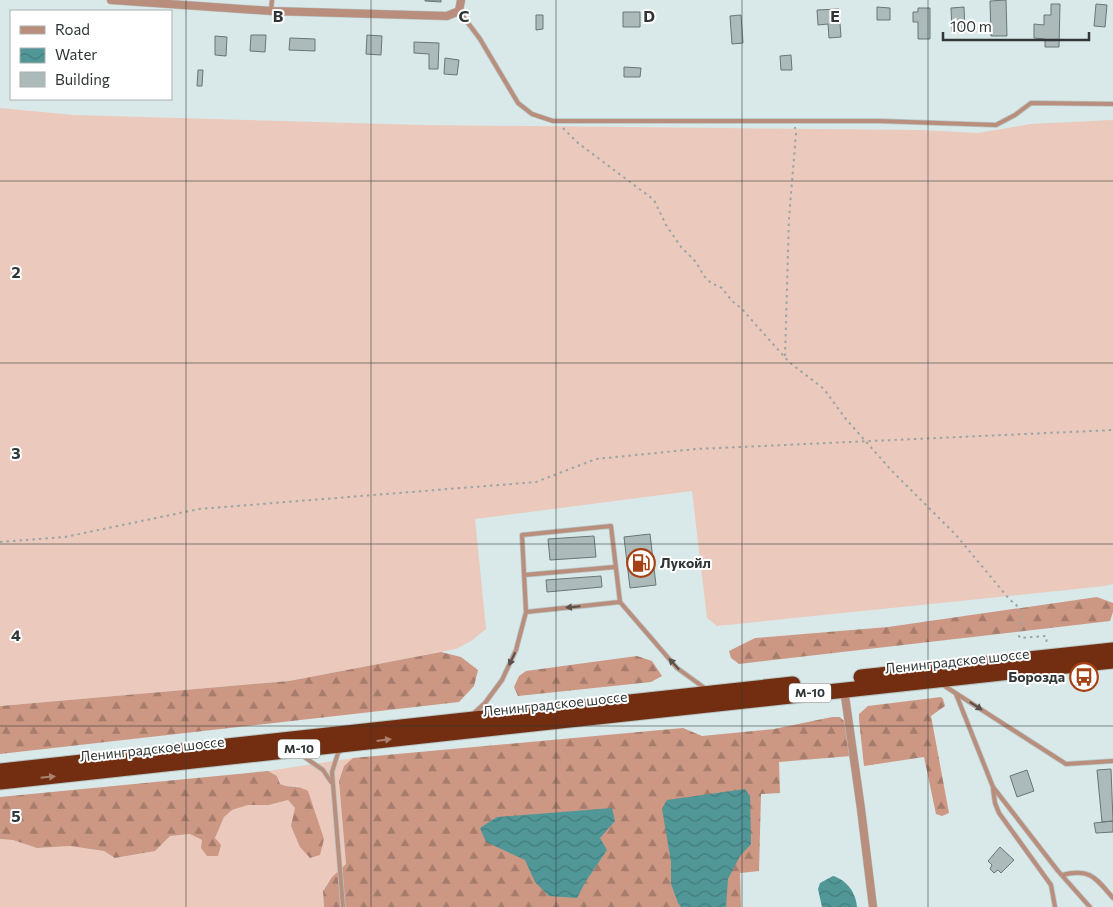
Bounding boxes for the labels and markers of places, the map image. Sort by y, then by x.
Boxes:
fuel station icon: Лукойл [626,548,656,578]
place label: Лукойл [660,554,711,571]
bus stop icon: Борозда [1069,662,1099,692]
place label: Борозда [1008,668,1065,685]

